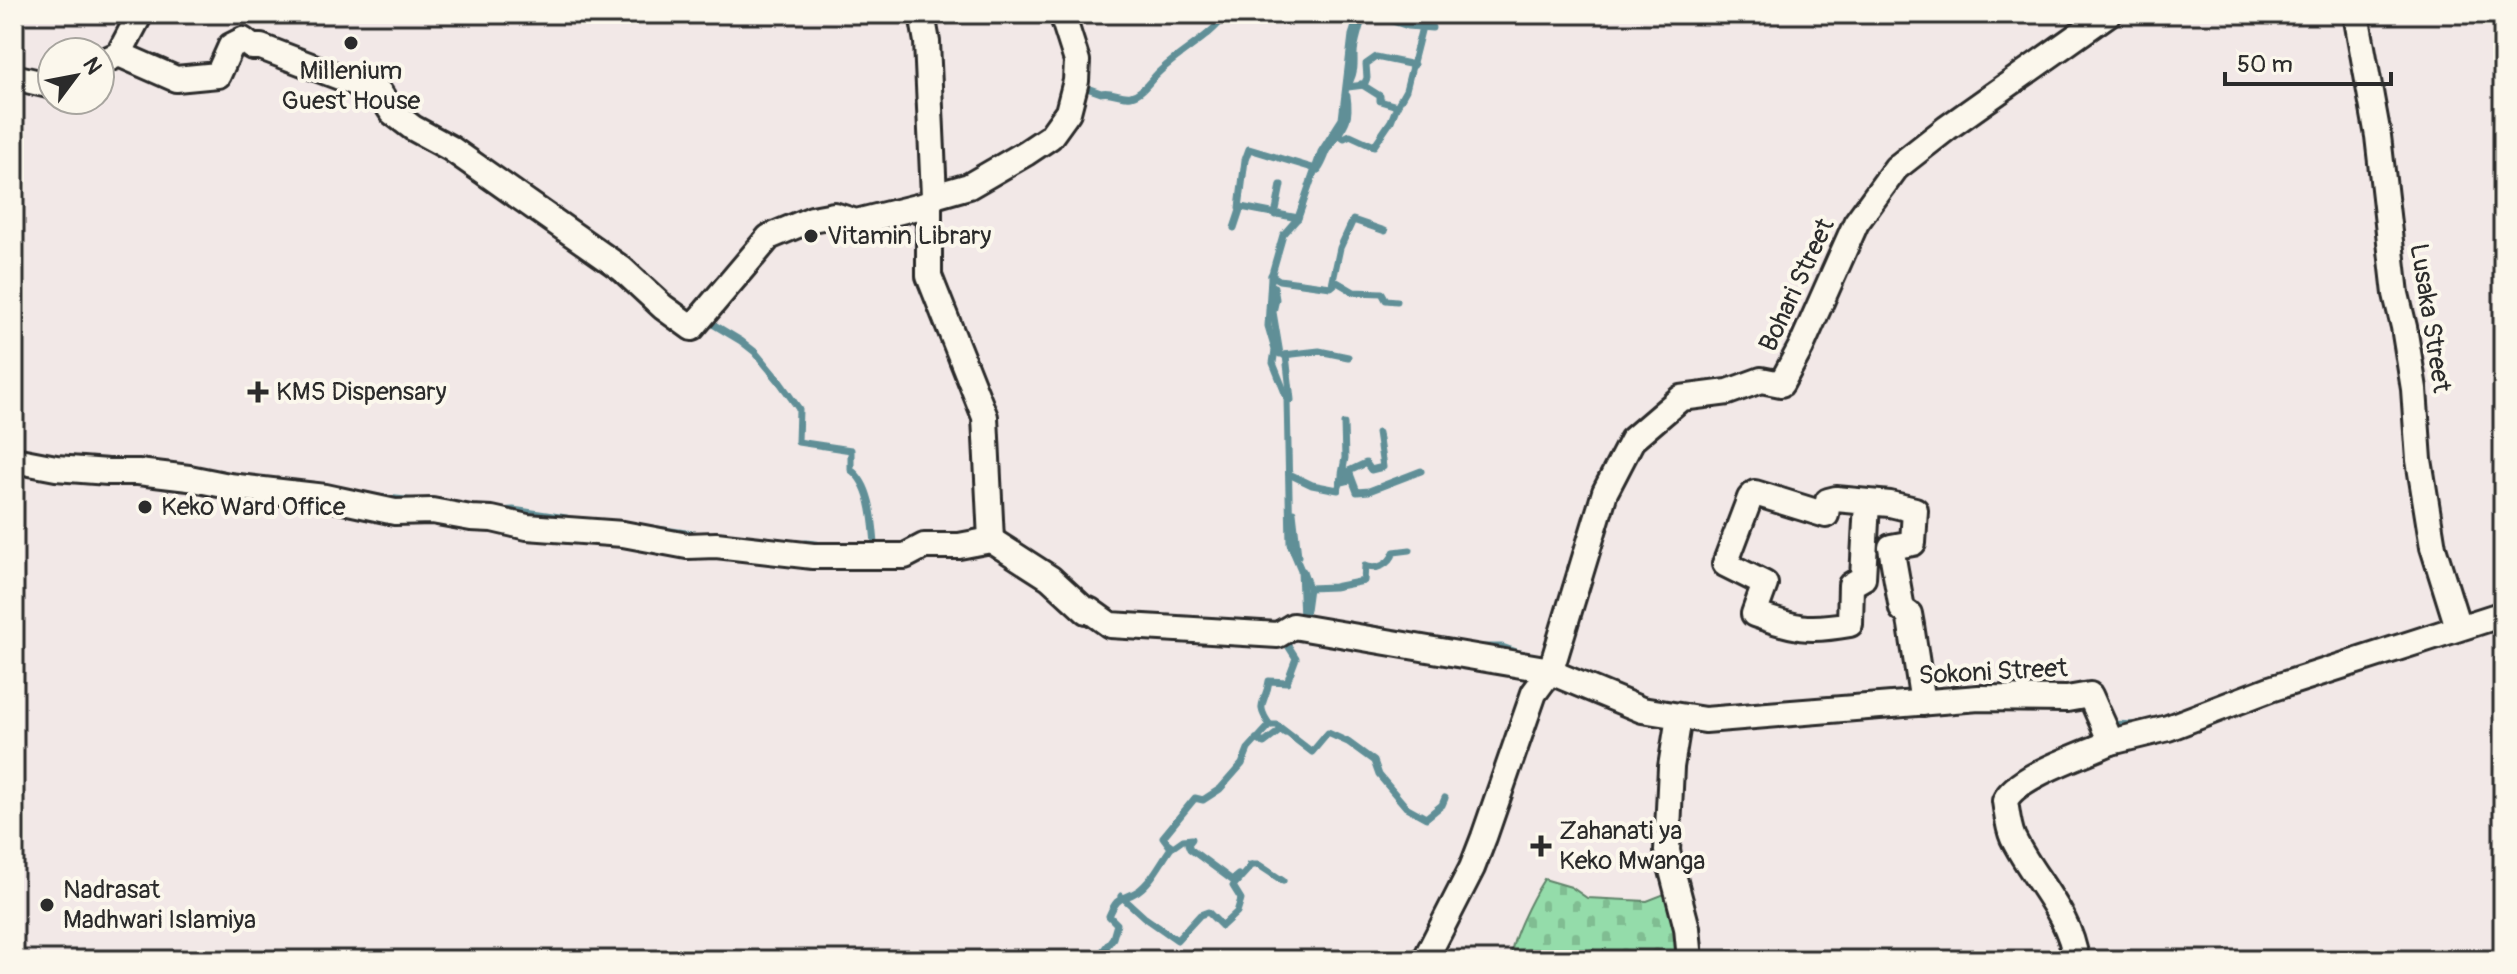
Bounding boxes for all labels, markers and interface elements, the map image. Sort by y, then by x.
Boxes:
marker: Millenium Guest House [342,34,360,52]
north arrow [36,36,116,116]
scale bar [2225,36,2391,86]
text: 50 m [2237,50,2293,79]
text: N [76,52,108,80]
place label: Millenium Guest House [282,55,421,117]
street label: Bohari Street [1752,213,1842,357]
place label: Vitamin Library [827,220,991,252]
marker: Vitamin Library [802,227,820,245]
street label: Lusaka Street [2402,241,2458,395]
place label: KMS Dispensary [276,376,447,408]
marker: KMS Dispensary [247,381,269,403]
place label: Keko Ward Office [161,491,346,523]
marker: Keko Ward Office [136,498,154,516]
street label: Sokoni Street [1918,652,2069,692]
place label: Zahanati ya Keko Mwanga [1559,815,1705,877]
marker: Zahanati ya Keko Mwanga [1530,835,1552,857]
place label: Nadrasat Madhwari Islamiya [63,874,256,936]
marker: Nadrasat Madhwari Islamiya [38,896,56,914]

